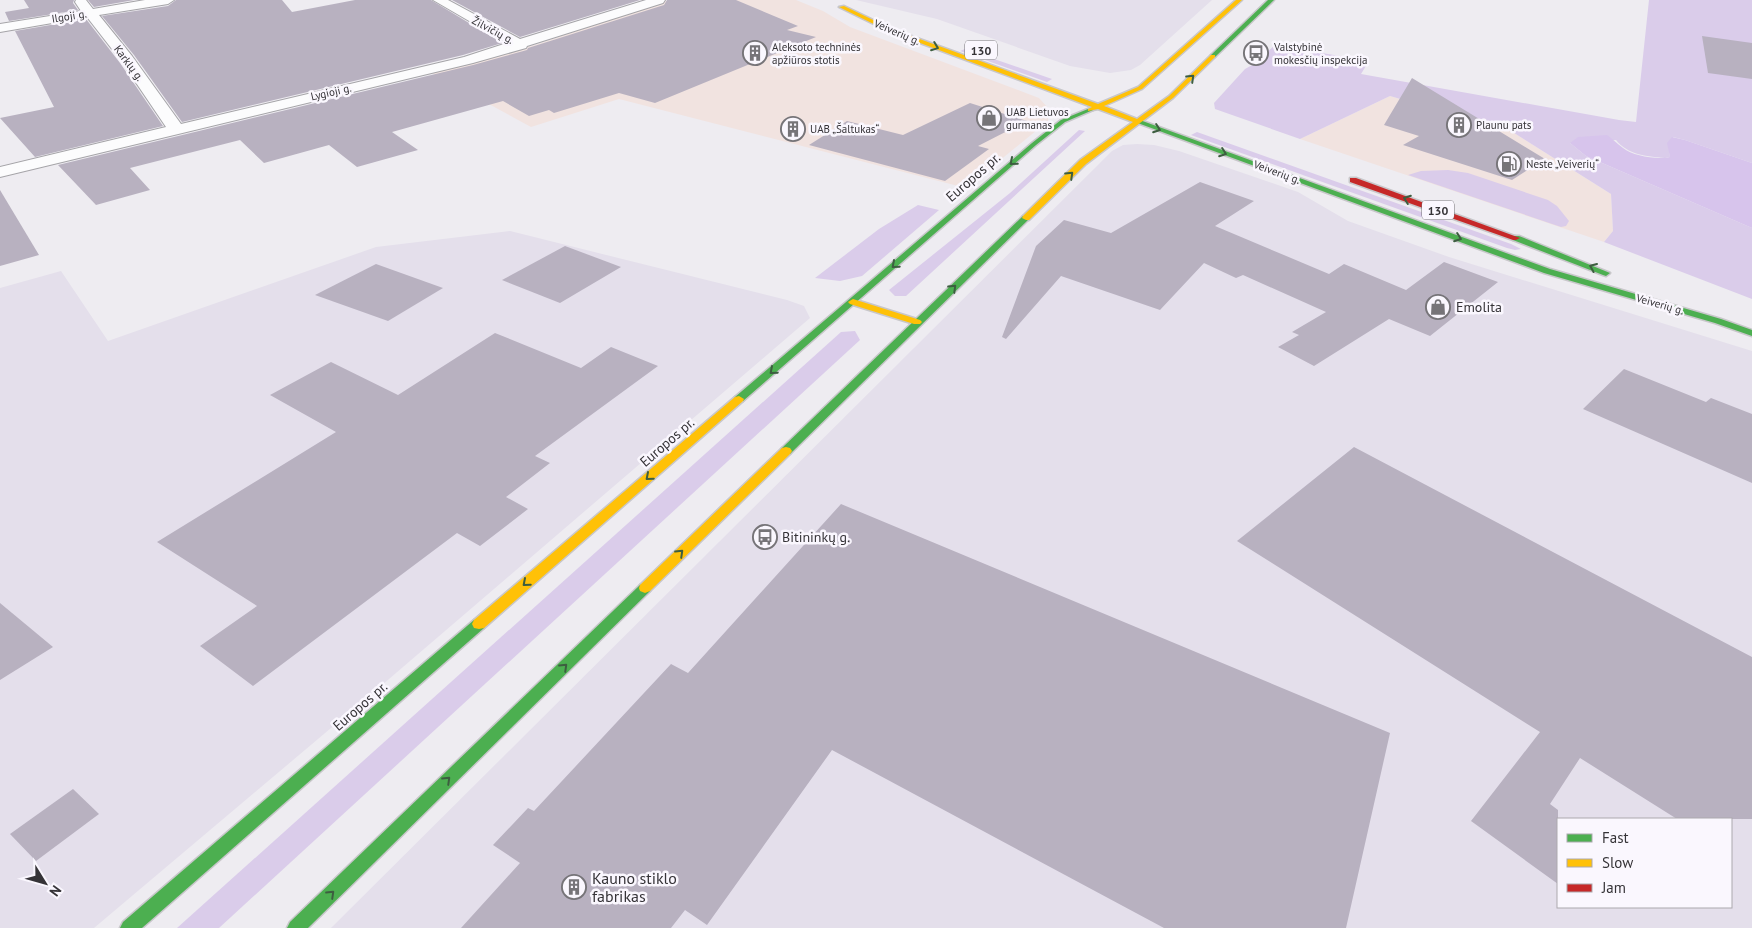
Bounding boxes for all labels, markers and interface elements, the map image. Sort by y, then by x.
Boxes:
street label: Ilgoji g. [50,6,88,26]
street label: Žilvičių g. [470,13,516,47]
street label: Veiverių g. [871,16,922,48]
building icon: Aleksoto techninės apžiūros stotis [742,40,768,66]
place label: Aleksoto techninės apžiūros stotis [772,40,861,67]
road number: 130 [965,40,997,60]
bus stop icon: Valstybinė mokesčių inspekcija [1243,40,1269,66]
place label: Valstybinė mokesčių inspekcija [1273,40,1368,67]
one-way arrow [930,41,939,51]
street label: Karklų g. [111,42,147,84]
one-way arrow [1185,75,1194,84]
street label: Lygioji g. [309,81,353,103]
shop icon: UAB Lietuvos gurmanas [976,105,1002,131]
place label: UAB Lietuvos gurmanas [1006,105,1069,132]
building icon: Plaunu pats [1446,112,1472,138]
building icon: UAB „Šaltukas“ [780,116,806,142]
place label: Plaunu pats [1476,118,1532,132]
place label: UAB „Šaltukas“ [810,122,879,136]
one-way arrow [1152,123,1161,133]
one-way arrow [1218,147,1226,157]
street label: Europos pr. [942,148,1004,206]
fuel station icon: Neste „Veiverių“ [1496,151,1522,177]
one-way arrow [1010,156,1019,165]
street label: Veiverių g. [1251,157,1302,187]
place label: Neste „Veiverių“ [1526,157,1599,171]
one-way arrow [1064,172,1073,181]
one-way arrow [1404,195,1412,205]
road number: 130 [1422,200,1454,220]
one-way arrow [1453,232,1461,242]
one-way arrow [892,259,901,268]
one-way arrow [1589,263,1598,274]
one-way arrow [947,285,956,294]
street label: Veiverių g. [1634,290,1685,317]
shop icon: Emolita [1425,294,1451,320]
place label: Emolita [1456,298,1502,316]
one-way arrow [769,365,778,374]
street label: Europos pr. [636,413,698,471]
one-way arrow [646,471,655,480]
bus stop icon: Bitininkų g. [752,524,778,550]
place label: Bitininkų g. [782,528,850,546]
one-way arrow [674,550,683,559]
one-way arrow [523,577,532,586]
one-way arrow [558,664,567,673]
street label: Europos pr. [329,677,391,735]
one-way arrow [442,777,451,786]
legend [1557,818,1732,908]
text: Fast [1602,828,1629,847]
text: Slow [1602,853,1633,872]
north arrow [20,858,70,908]
place label: Kauno stiklo fabrikas [592,868,677,906]
building icon: Kauno stiklo fabrikas [561,874,587,900]
text: Jam [1601,878,1626,897]
text: N [45,882,65,900]
one-way arrow [325,891,334,900]

